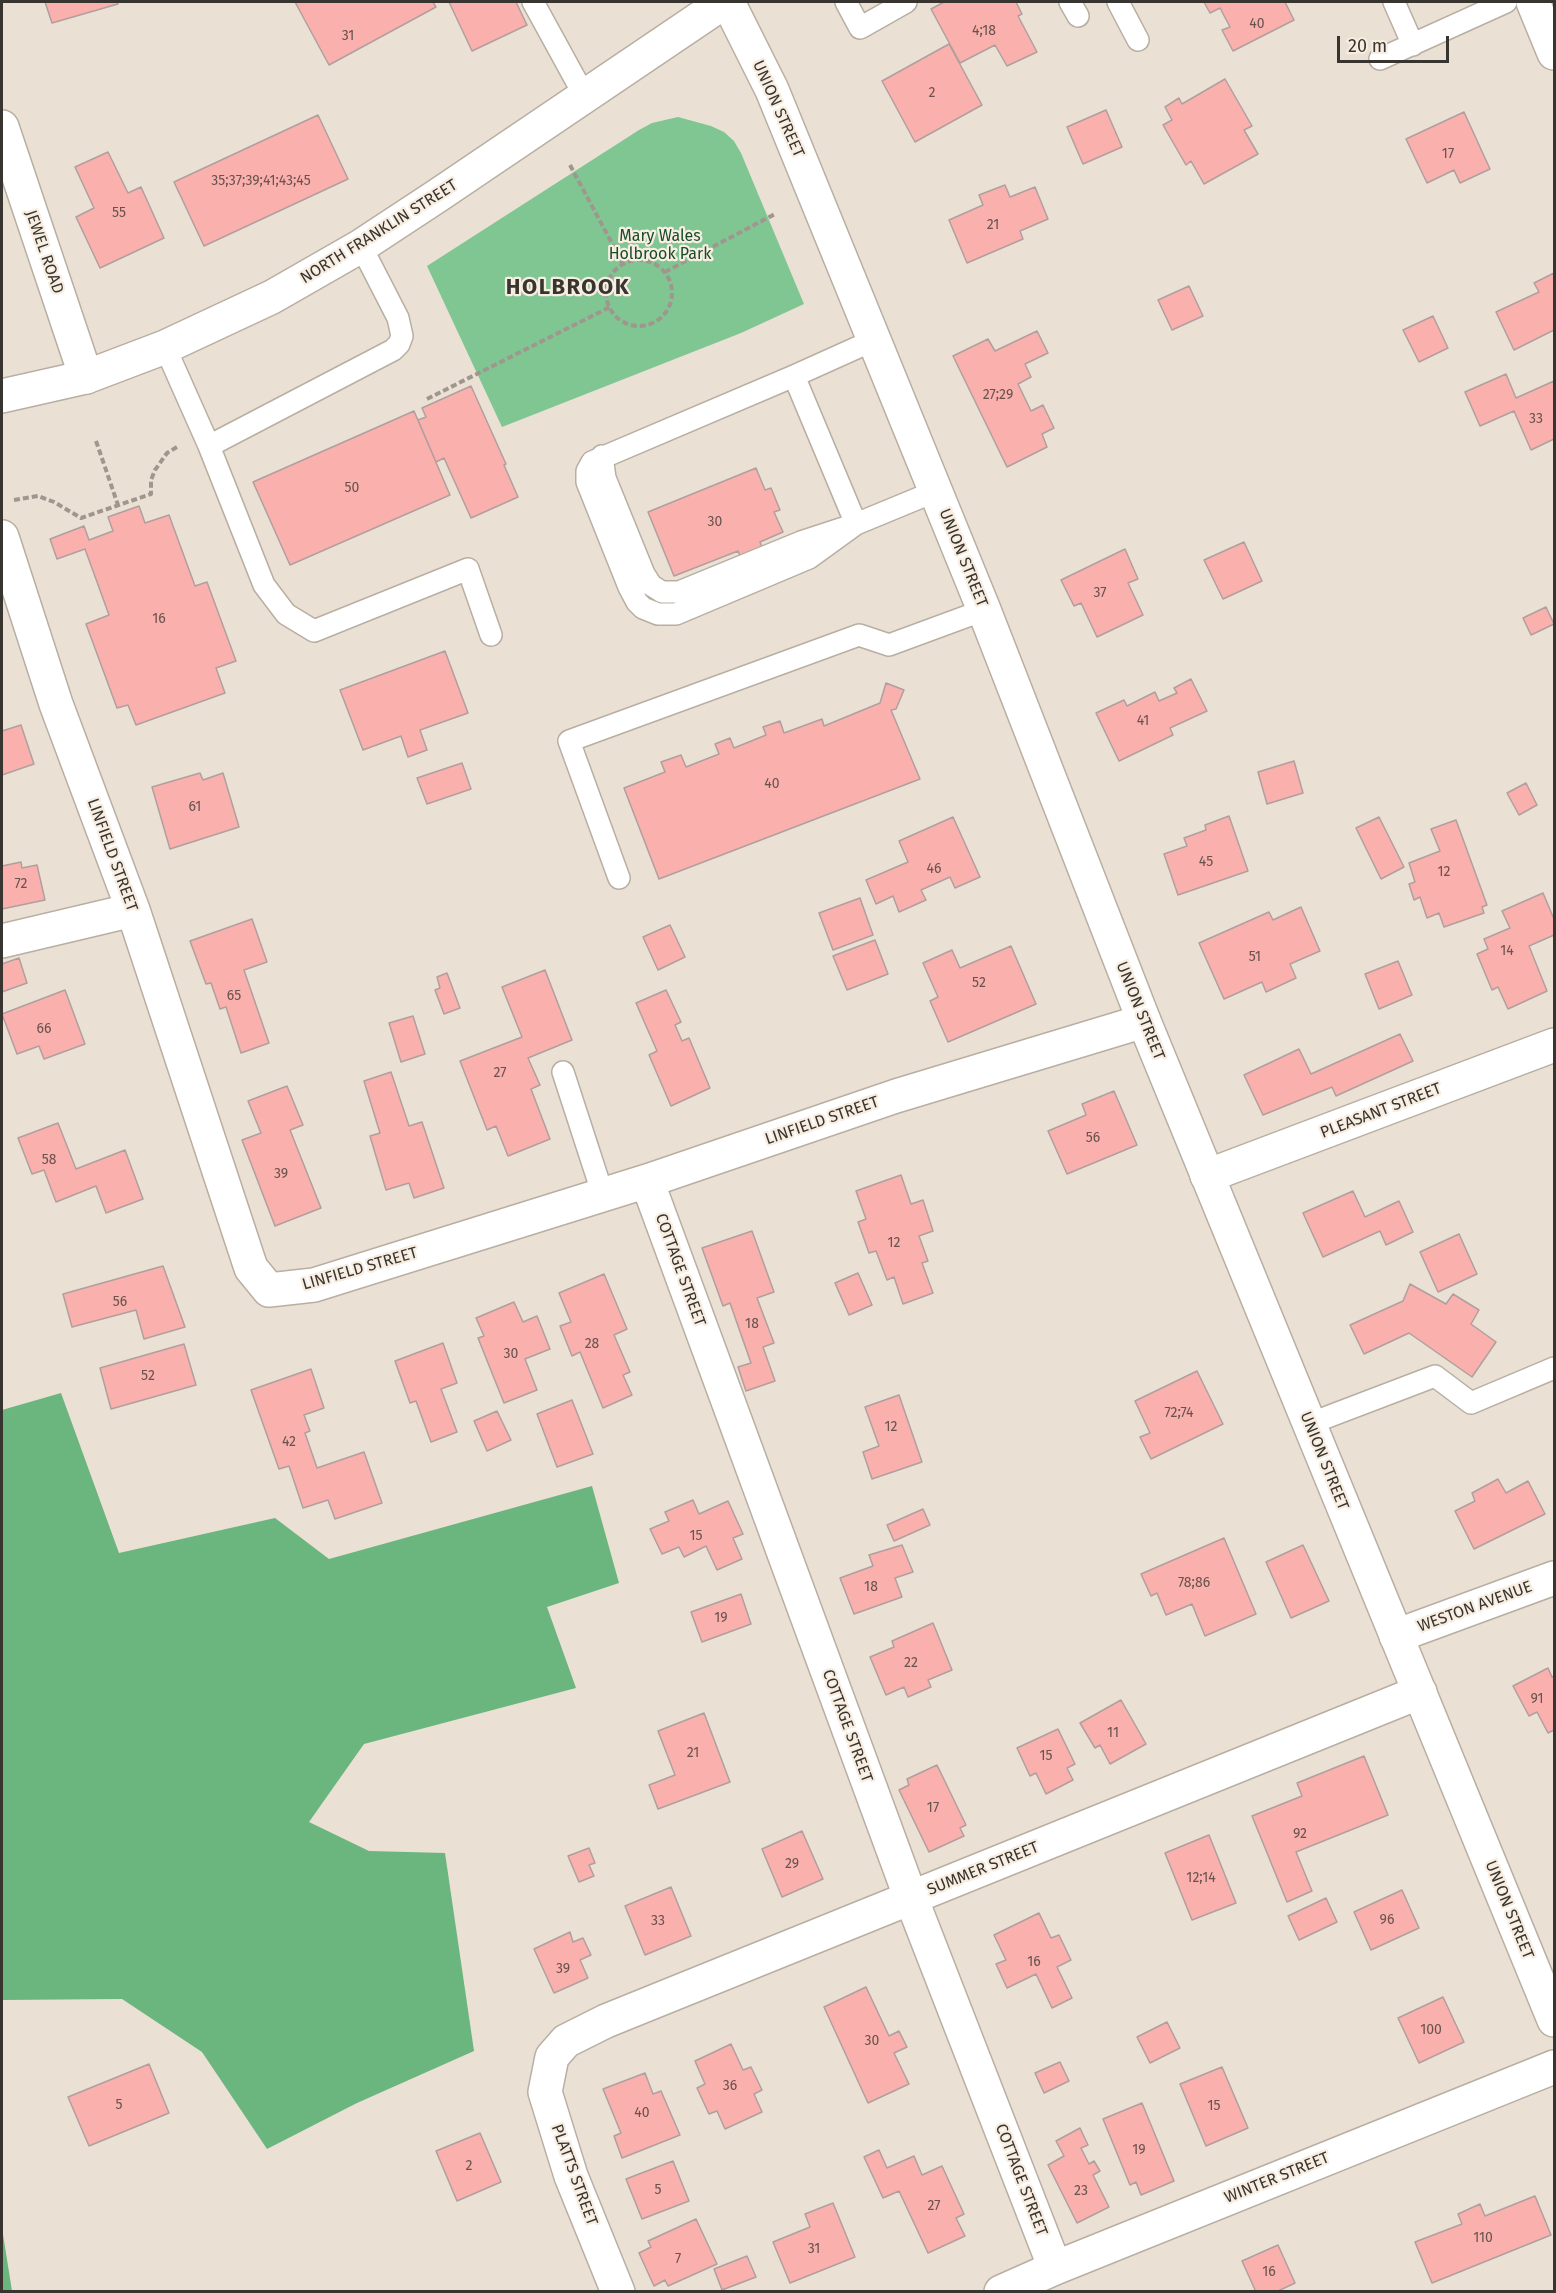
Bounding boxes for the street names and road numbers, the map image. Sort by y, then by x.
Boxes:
street label: UNION STREET [748,58,808,160]
street label: NORTH FRANKLIN STREET [297,176,461,288]
street label: JEWEL ROAD [21,208,67,296]
street label: UNION STREET [935,506,991,610]
street label: LINFIELD STREET [83,796,141,914]
street label: UNION STREET [1112,959,1168,1063]
street label: PLEASANT STREET [1318,1079,1444,1143]
street label: LINFIELD STREET [763,1093,881,1149]
street label: COTTAGE STREET [651,1211,709,1329]
street label: LINFIELD STREET [300,1243,420,1295]
street label: UNION STREET [1296,1409,1352,1513]
street label: WESTON AVENUE [1415,1577,1535,1637]
street label: COTTAGE STREET [818,1667,876,1785]
street label: SUMMER STREET [925,1838,1041,1900]
street label: UNION STREET [1481,1858,1537,1962]
street label: COTTAGE STREET [991,2121,1051,2239]
street label: PLATTS STREET [547,2122,601,2228]
street label: WINTER STREET [1222,2148,1332,2208]

